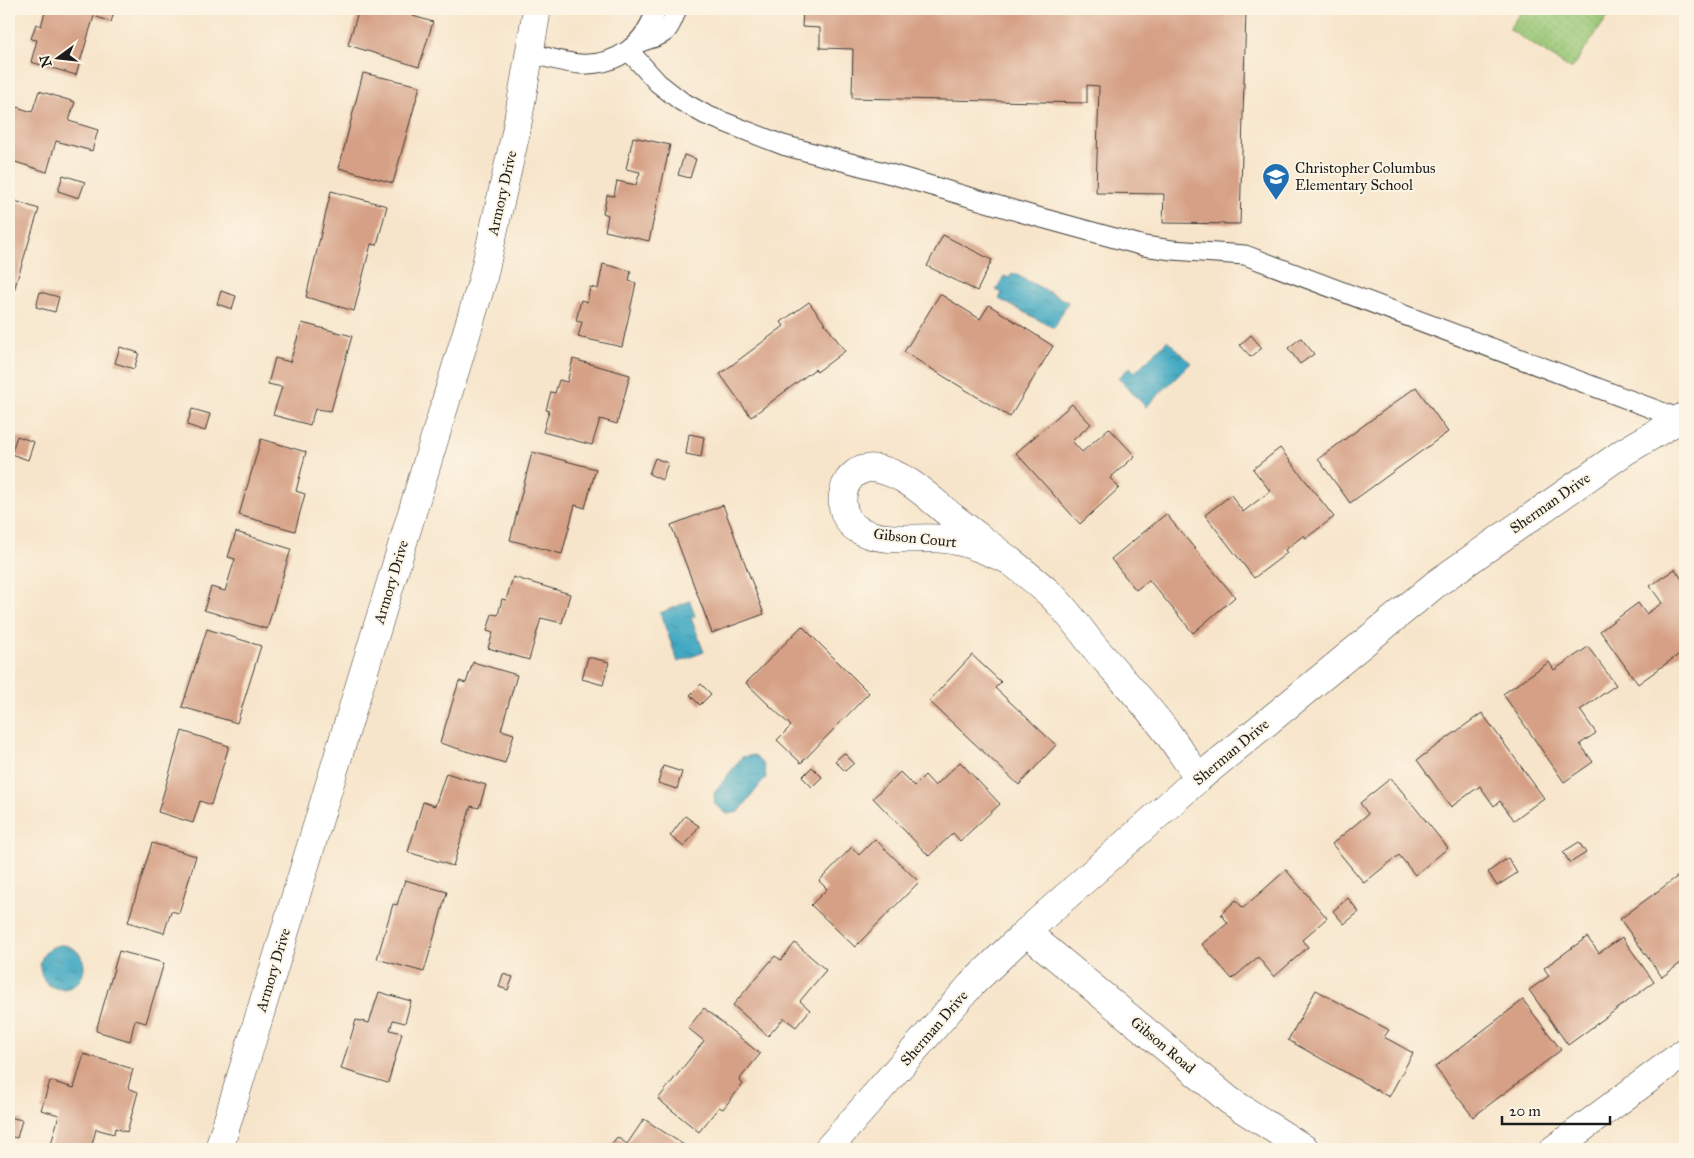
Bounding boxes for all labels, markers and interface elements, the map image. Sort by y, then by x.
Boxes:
north arrow [32,32,82,82]
text: N [36,53,56,69]
street label: Armory Drive [483,149,520,238]
place label: Christopher Columbus Elementary School [1295,159,1436,194]
school or university icon: Christopher Columbus Elementary School [1261,162,1291,201]
street label: Sherman Drive [1506,469,1594,537]
street label: Gibson Court [872,525,958,551]
street label: Armory Drive [369,538,412,627]
street label: Sherman Drive [1189,715,1273,789]
street label: Armory Drive [251,926,294,1015]
street label: Sherman Drive [896,987,972,1069]
street label: Gibson Road [1127,1013,1199,1078]
scale bar [1502,1093,1609,1125]
text: 20 m [1509,1102,1541,1120]

